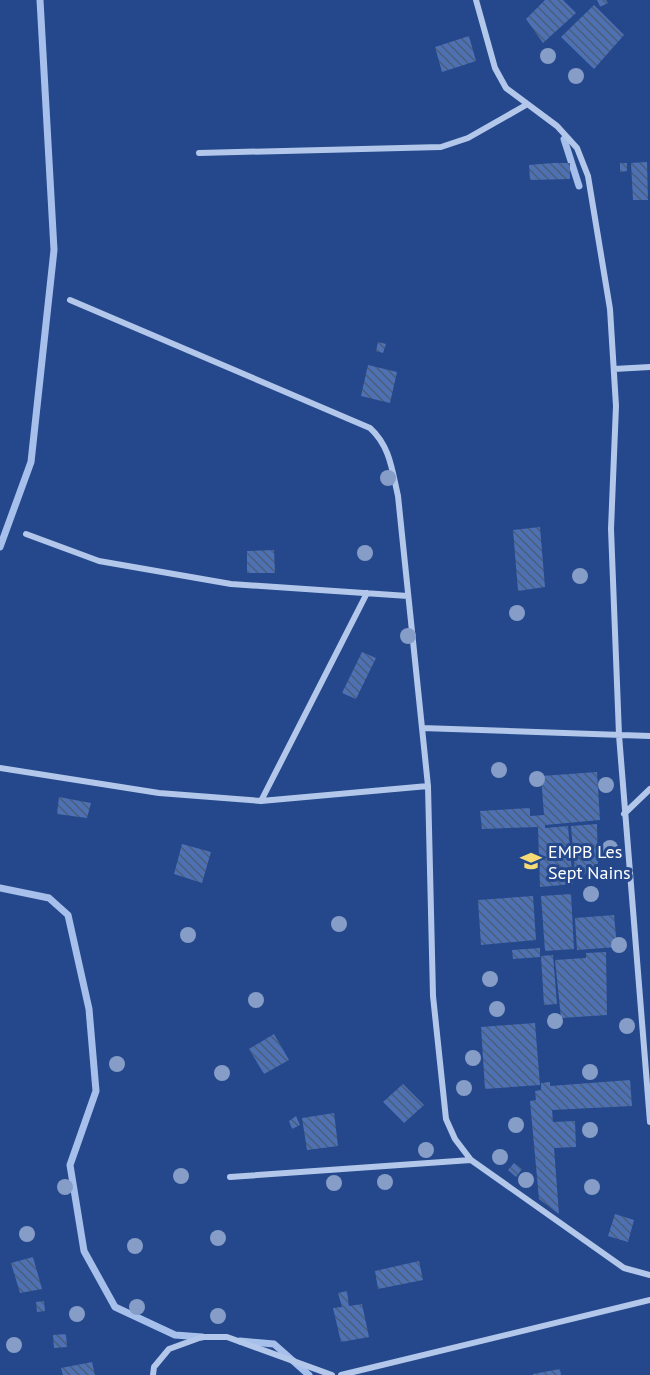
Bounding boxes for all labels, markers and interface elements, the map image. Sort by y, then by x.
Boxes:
place label: EMPB Les Sept Nains [548,840,631,884]
school or university icon: EMPB Les Sept Nains [519,849,543,873]

